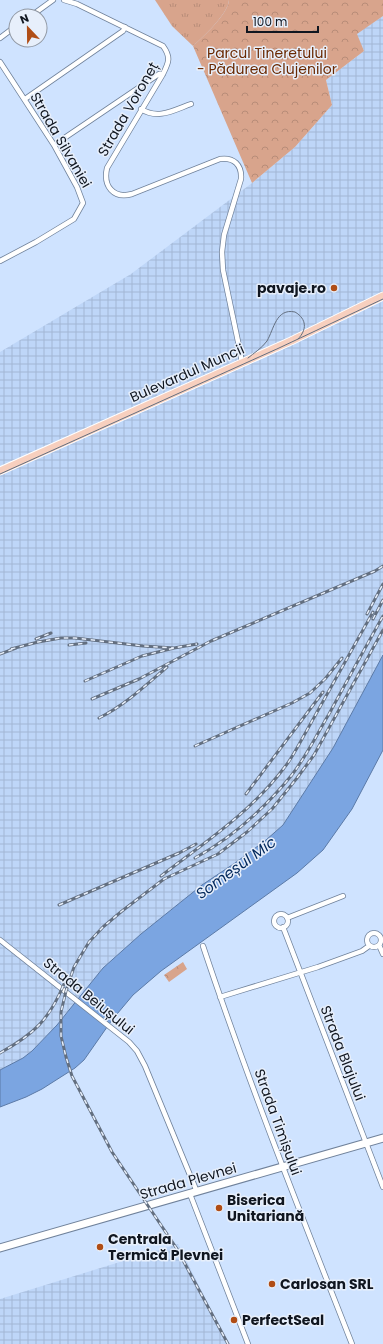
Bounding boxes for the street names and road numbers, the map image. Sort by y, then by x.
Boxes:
street label: Strada Voroneț [93,58,163,160]
street label: Strada Silvaniei [25,88,97,192]
street label: Bulevardul Muncii [127,339,247,407]
street label: Strada Beiușului [39,953,139,1039]
street label: Strada Blajului [316,1003,370,1103]
street label: Strada Timișului [250,1066,306,1178]
street label: Strada Plevnei [137,1158,239,1204]

